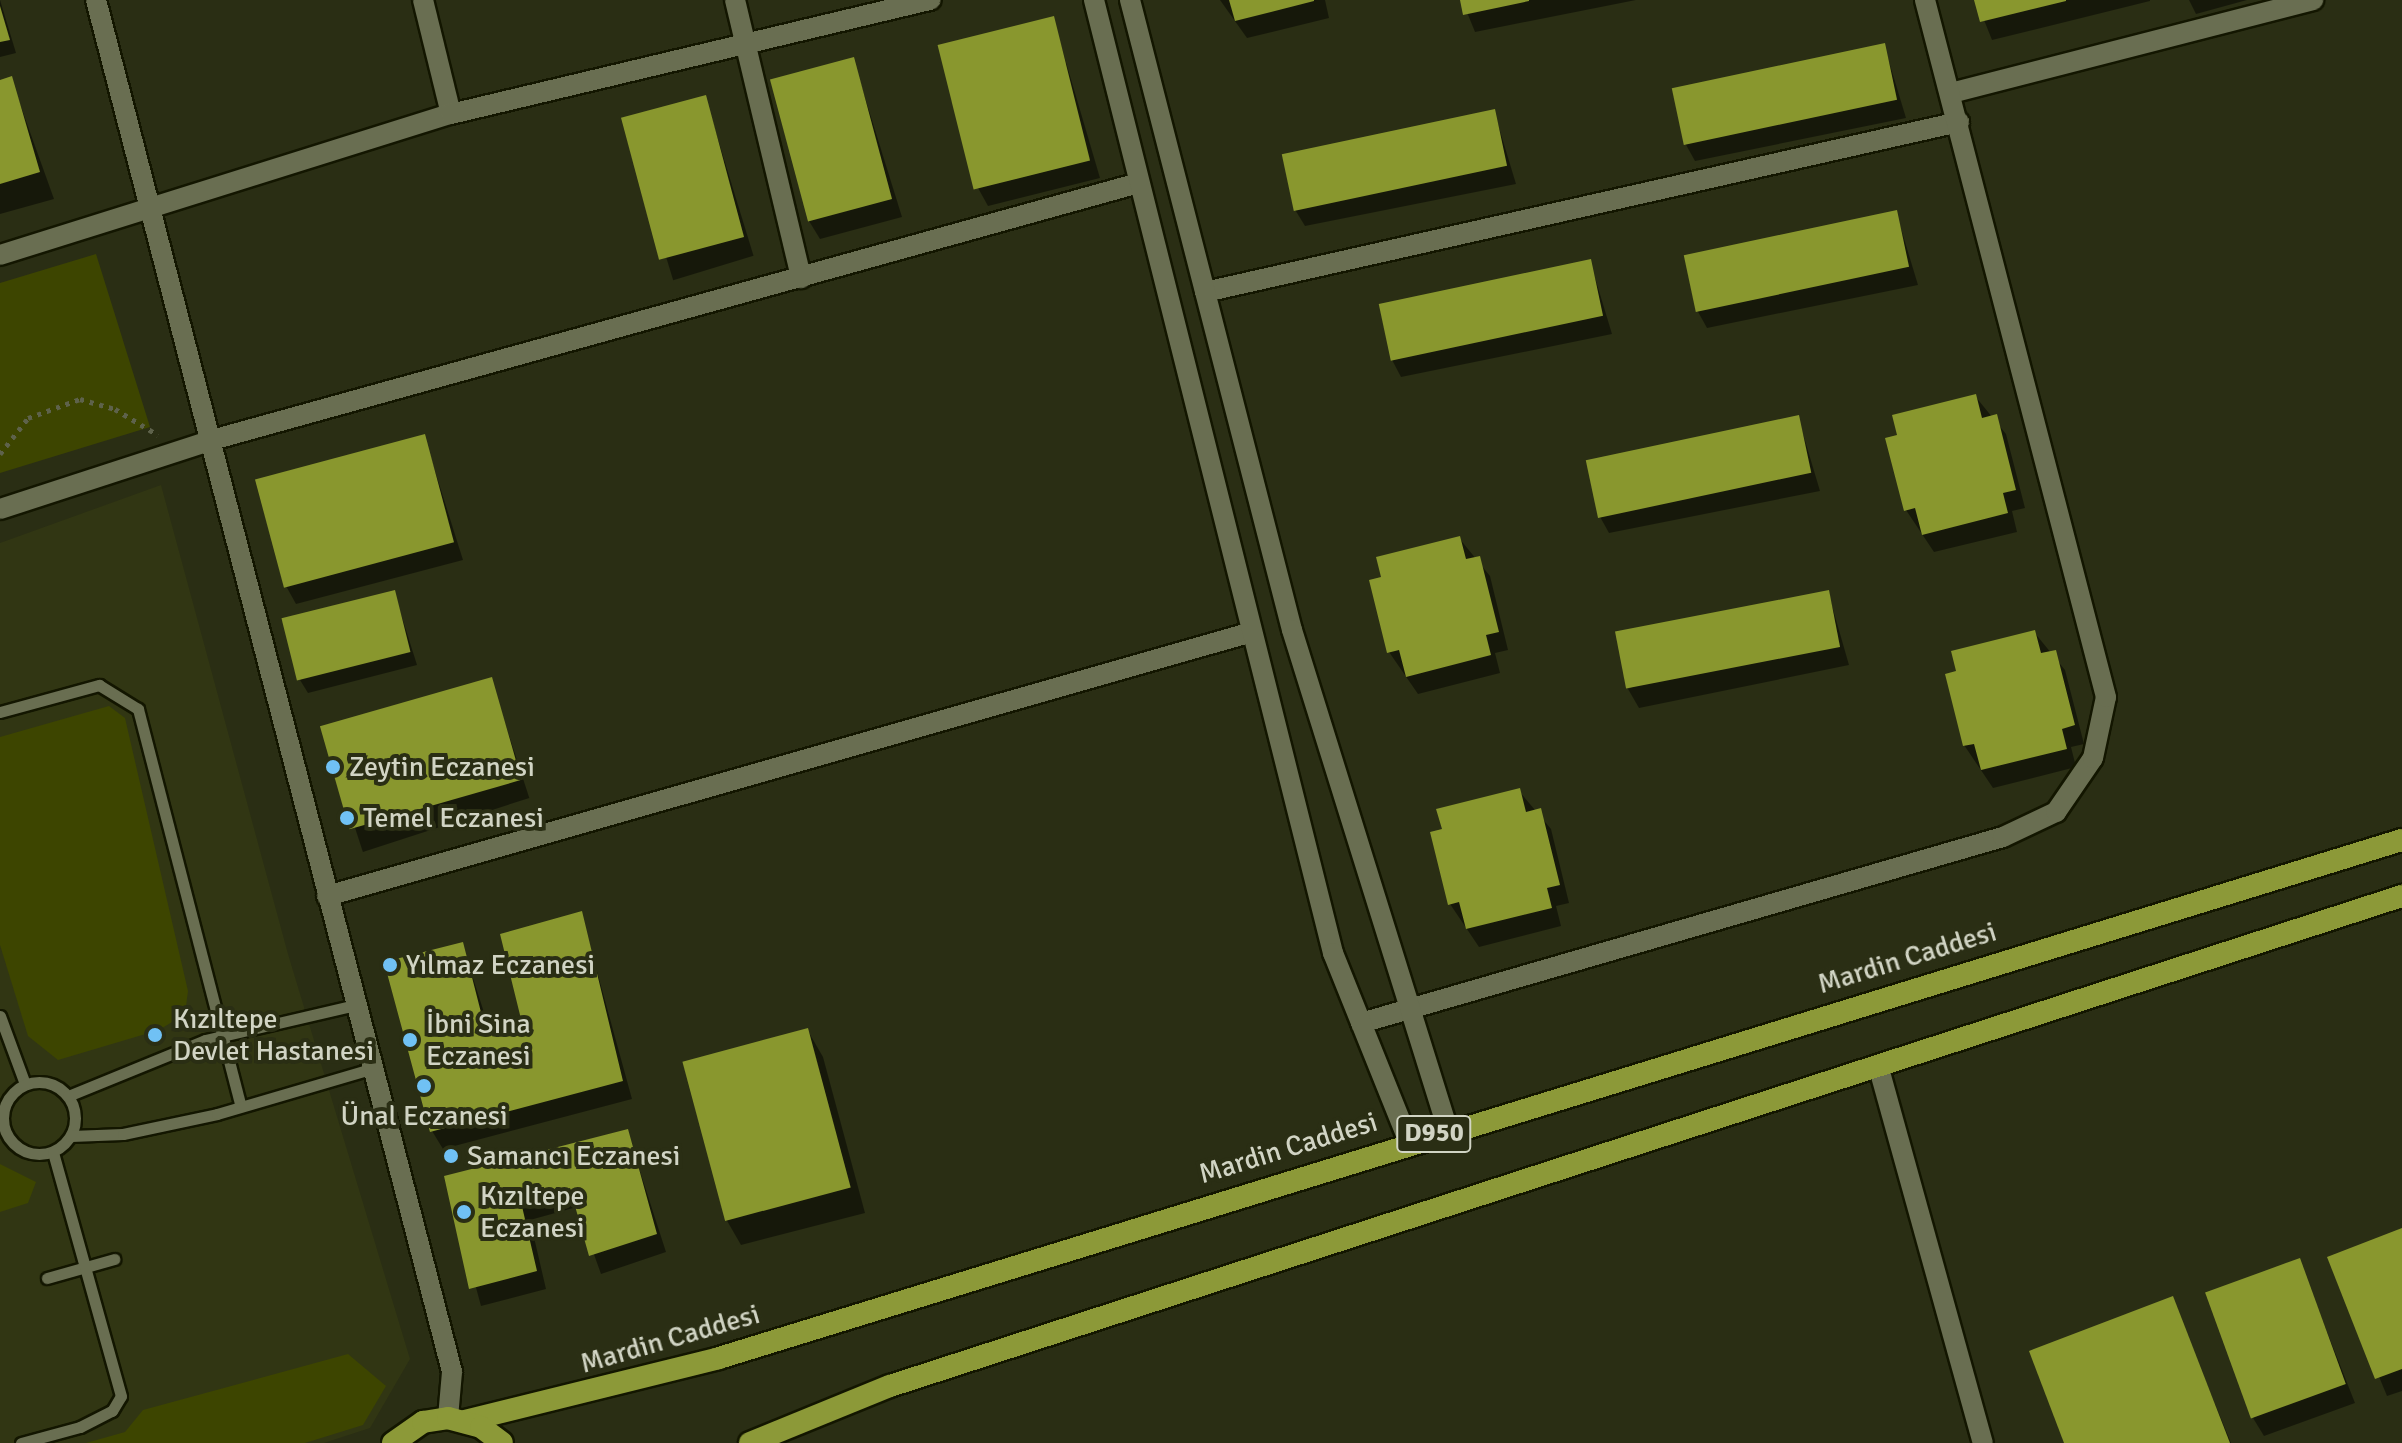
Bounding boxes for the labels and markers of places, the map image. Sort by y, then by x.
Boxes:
place label: Zeytin Eczanesi [349,750,535,784]
marker: Zeytin Eczanesi [324,758,342,776]
place label: Temel Eczanesi [363,801,544,835]
marker: Temel Eczanesi [338,809,356,827]
place label: Yılmaz Eczanesi [406,948,595,982]
marker: Yılmaz Eczanesi [381,956,399,974]
place label: Kızıltepe Devlet Hastanesi [173,1002,374,1068]
place label: İbni Sina Eczanesi [426,1007,531,1073]
marker: Kızıltepe Devlet Hastanesi [144,1024,166,1046]
marker: İbni Sina Eczanesi [401,1031,419,1049]
marker: Ünal Eczanesi [415,1077,433,1095]
place label: Ünal Eczanesi [340,1099,508,1133]
place label: Samancı Eczanesi [467,1139,680,1173]
marker: Samancı Eczanesi [442,1147,460,1165]
place label: Kızıltepe Eczanesi [480,1179,585,1245]
marker: Kızıltepe Eczanesi [455,1203,473,1221]

